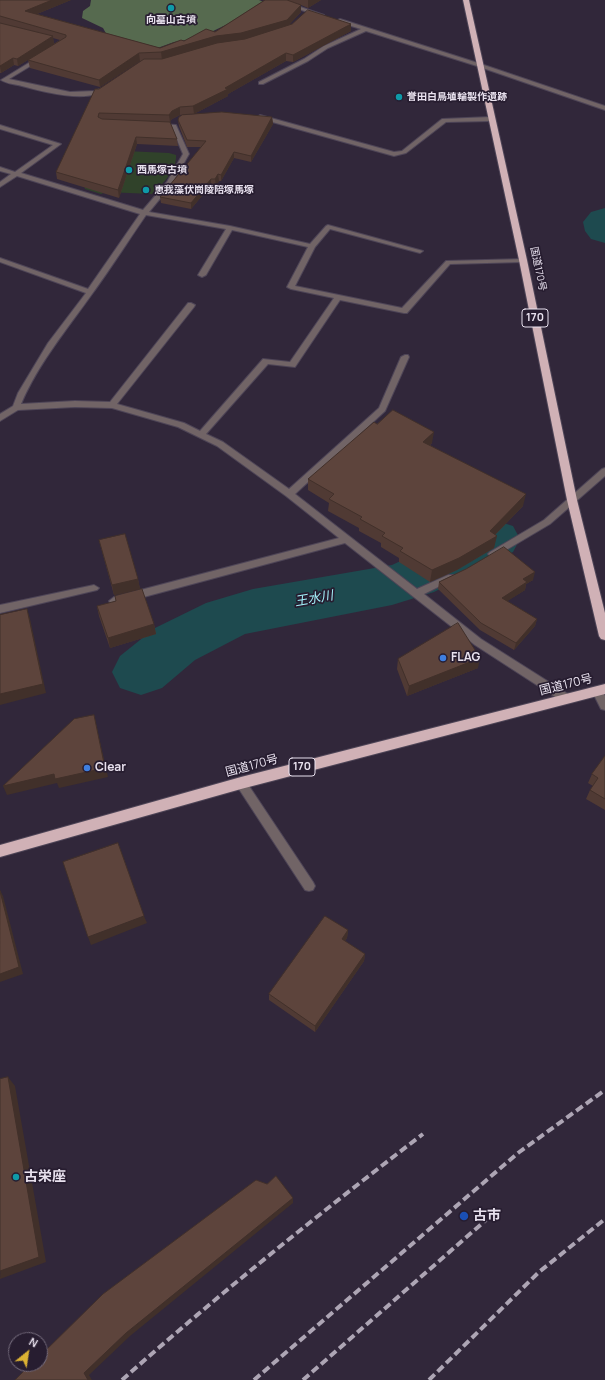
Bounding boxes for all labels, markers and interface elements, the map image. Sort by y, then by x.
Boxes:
marker: 向墓山古墳 [166,3,176,13]
place label: 向墓山古墳 [146,14,196,26]
place label: 誉田白鳥埴輪製作遺跡 [407,91,507,103]
marker: 誉田白鳥埴輪製作遺跡 [394,92,404,102]
place label: 西馬塚古墳 [137,164,187,176]
marker: 西馬塚古墳 [124,165,134,175]
place label: 恵我藻伏崗陵陪塚馬塚 [154,184,254,196]
marker: 恵我藻伏崗陵陪塚馬塚 [141,185,151,195]
street label: 国道170号 [527,246,549,292]
road number: 170 [522,309,548,327]
water label: 王水川 [293,588,335,610]
place label: FLAG [451,651,480,665]
marker: FLAG [438,653,448,663]
street label: 国道170号 [538,671,594,699]
street label: 国道170号 [224,752,280,780]
road number: 170 [289,758,315,776]
place label: Clear [95,761,126,775]
marker: Clear [82,763,92,773]
place label: 古栄座 [24,1169,66,1185]
marker: 古栄座 [11,1172,21,1182]
place label: 古市 [473,1208,501,1224]
marker: 古市 [458,1210,470,1222]
north arrow [8,1332,48,1372]
text: N [27,1334,41,1351]

